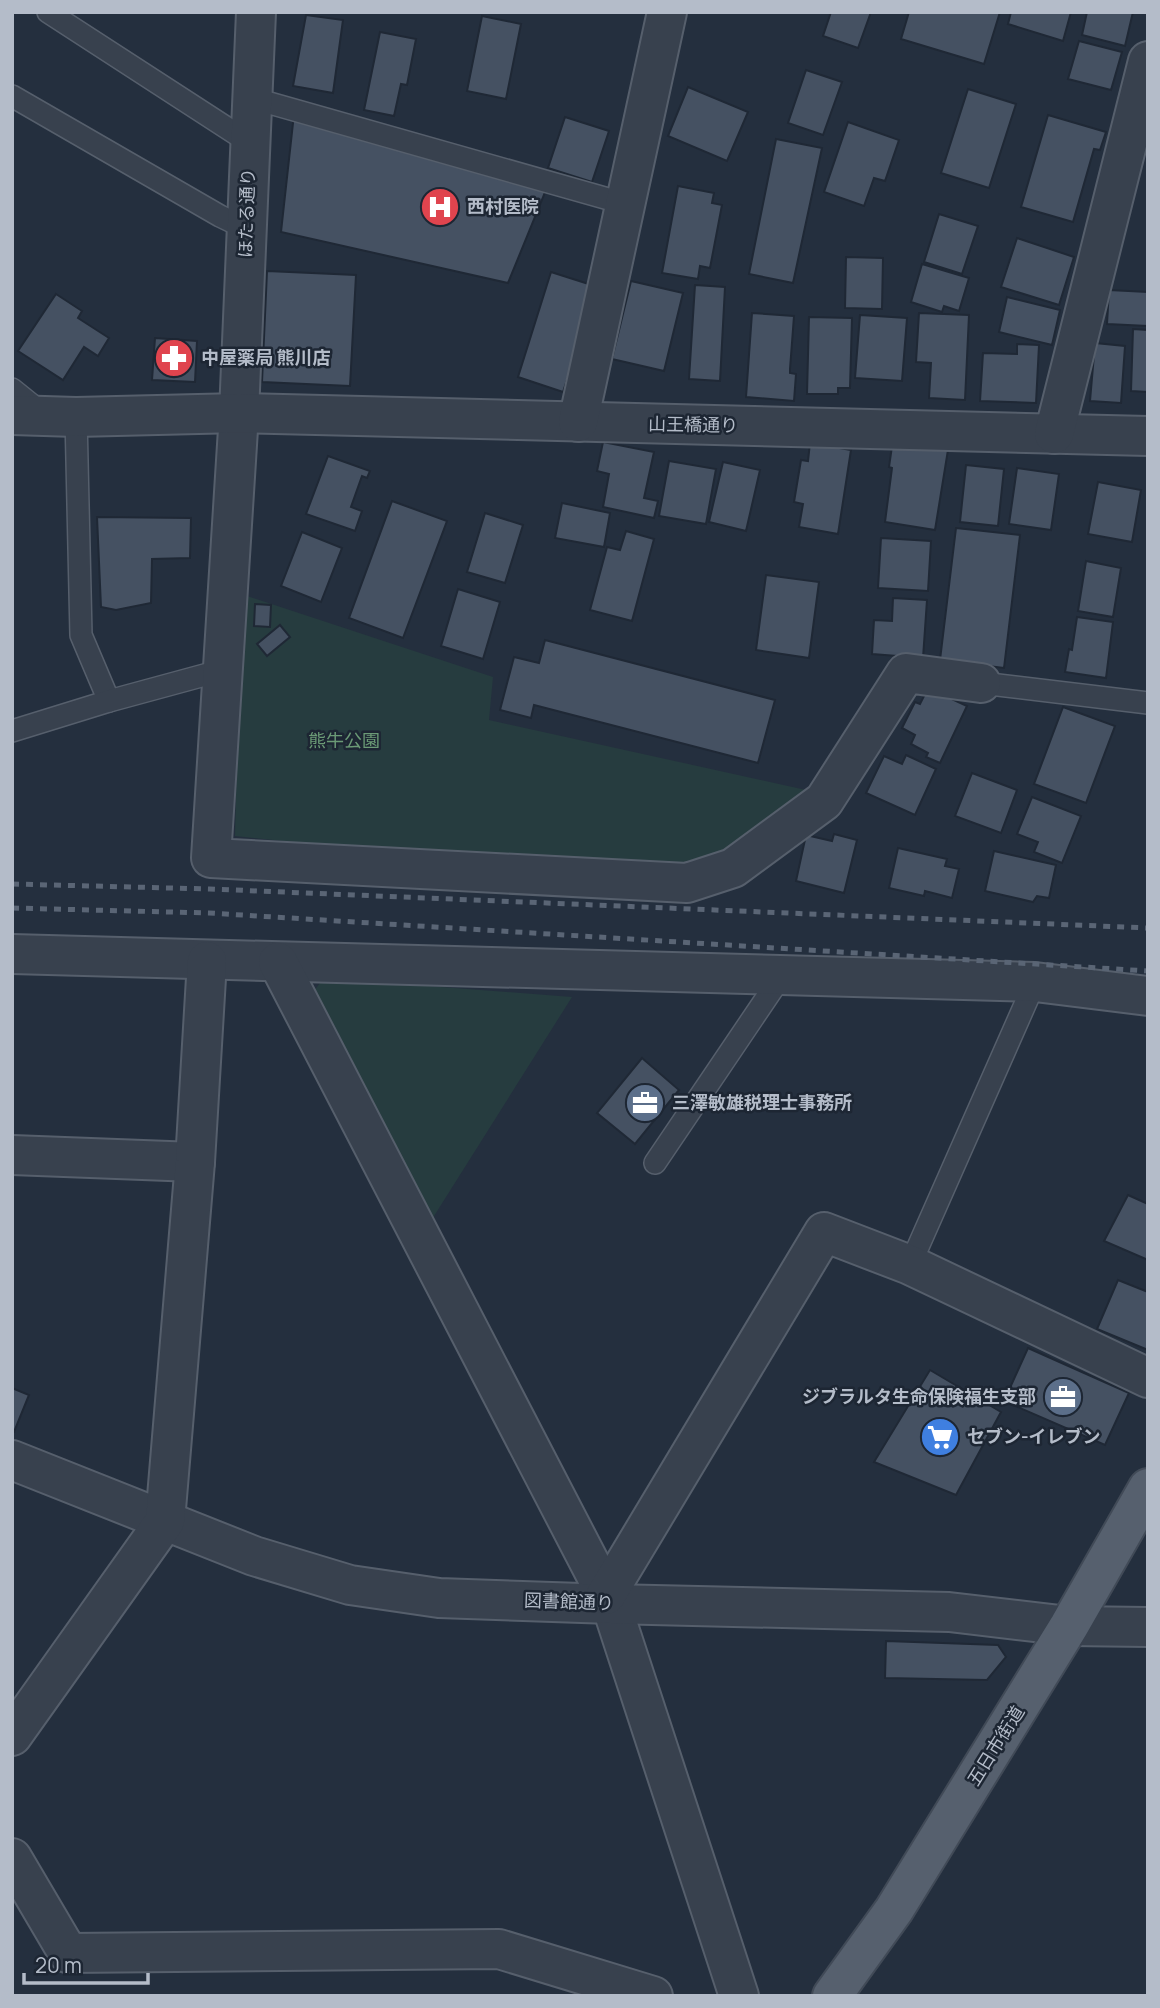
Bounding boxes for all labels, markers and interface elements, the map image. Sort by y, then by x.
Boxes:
street label: ほたる通り [232,168,260,258]
hospital icon: 西村医院 [419,186,461,228]
place label: 西村医院 [467,194,539,218]
pharmacy icon: 中屋薬局 熊川店 [153,337,195,379]
place label: 中屋薬局 熊川店 [201,345,331,369]
street label: 山王橋通り [648,411,738,437]
park label: 熊牛公園 [308,728,380,752]
office icon: 三澤敏雄税理士事務所 [624,1082,666,1124]
place label: 三澤敏雄税理士事務所 [672,1090,852,1114]
office icon: ジブラルタ生命保険福生支部 [1042,1376,1084,1418]
place label: ジブラルタ生命保険福生支部 [802,1384,1036,1408]
supermarket icon: セブン-イレブン [919,1416,961,1458]
place label: セブン-イレブン [967,1424,1101,1448]
street label: 図書館通り [524,1587,614,1615]
street label: 五日市街道 [961,1701,1029,1790]
scale bar [24,1941,149,1985]
text: 20 m [35,1951,82,1979]

